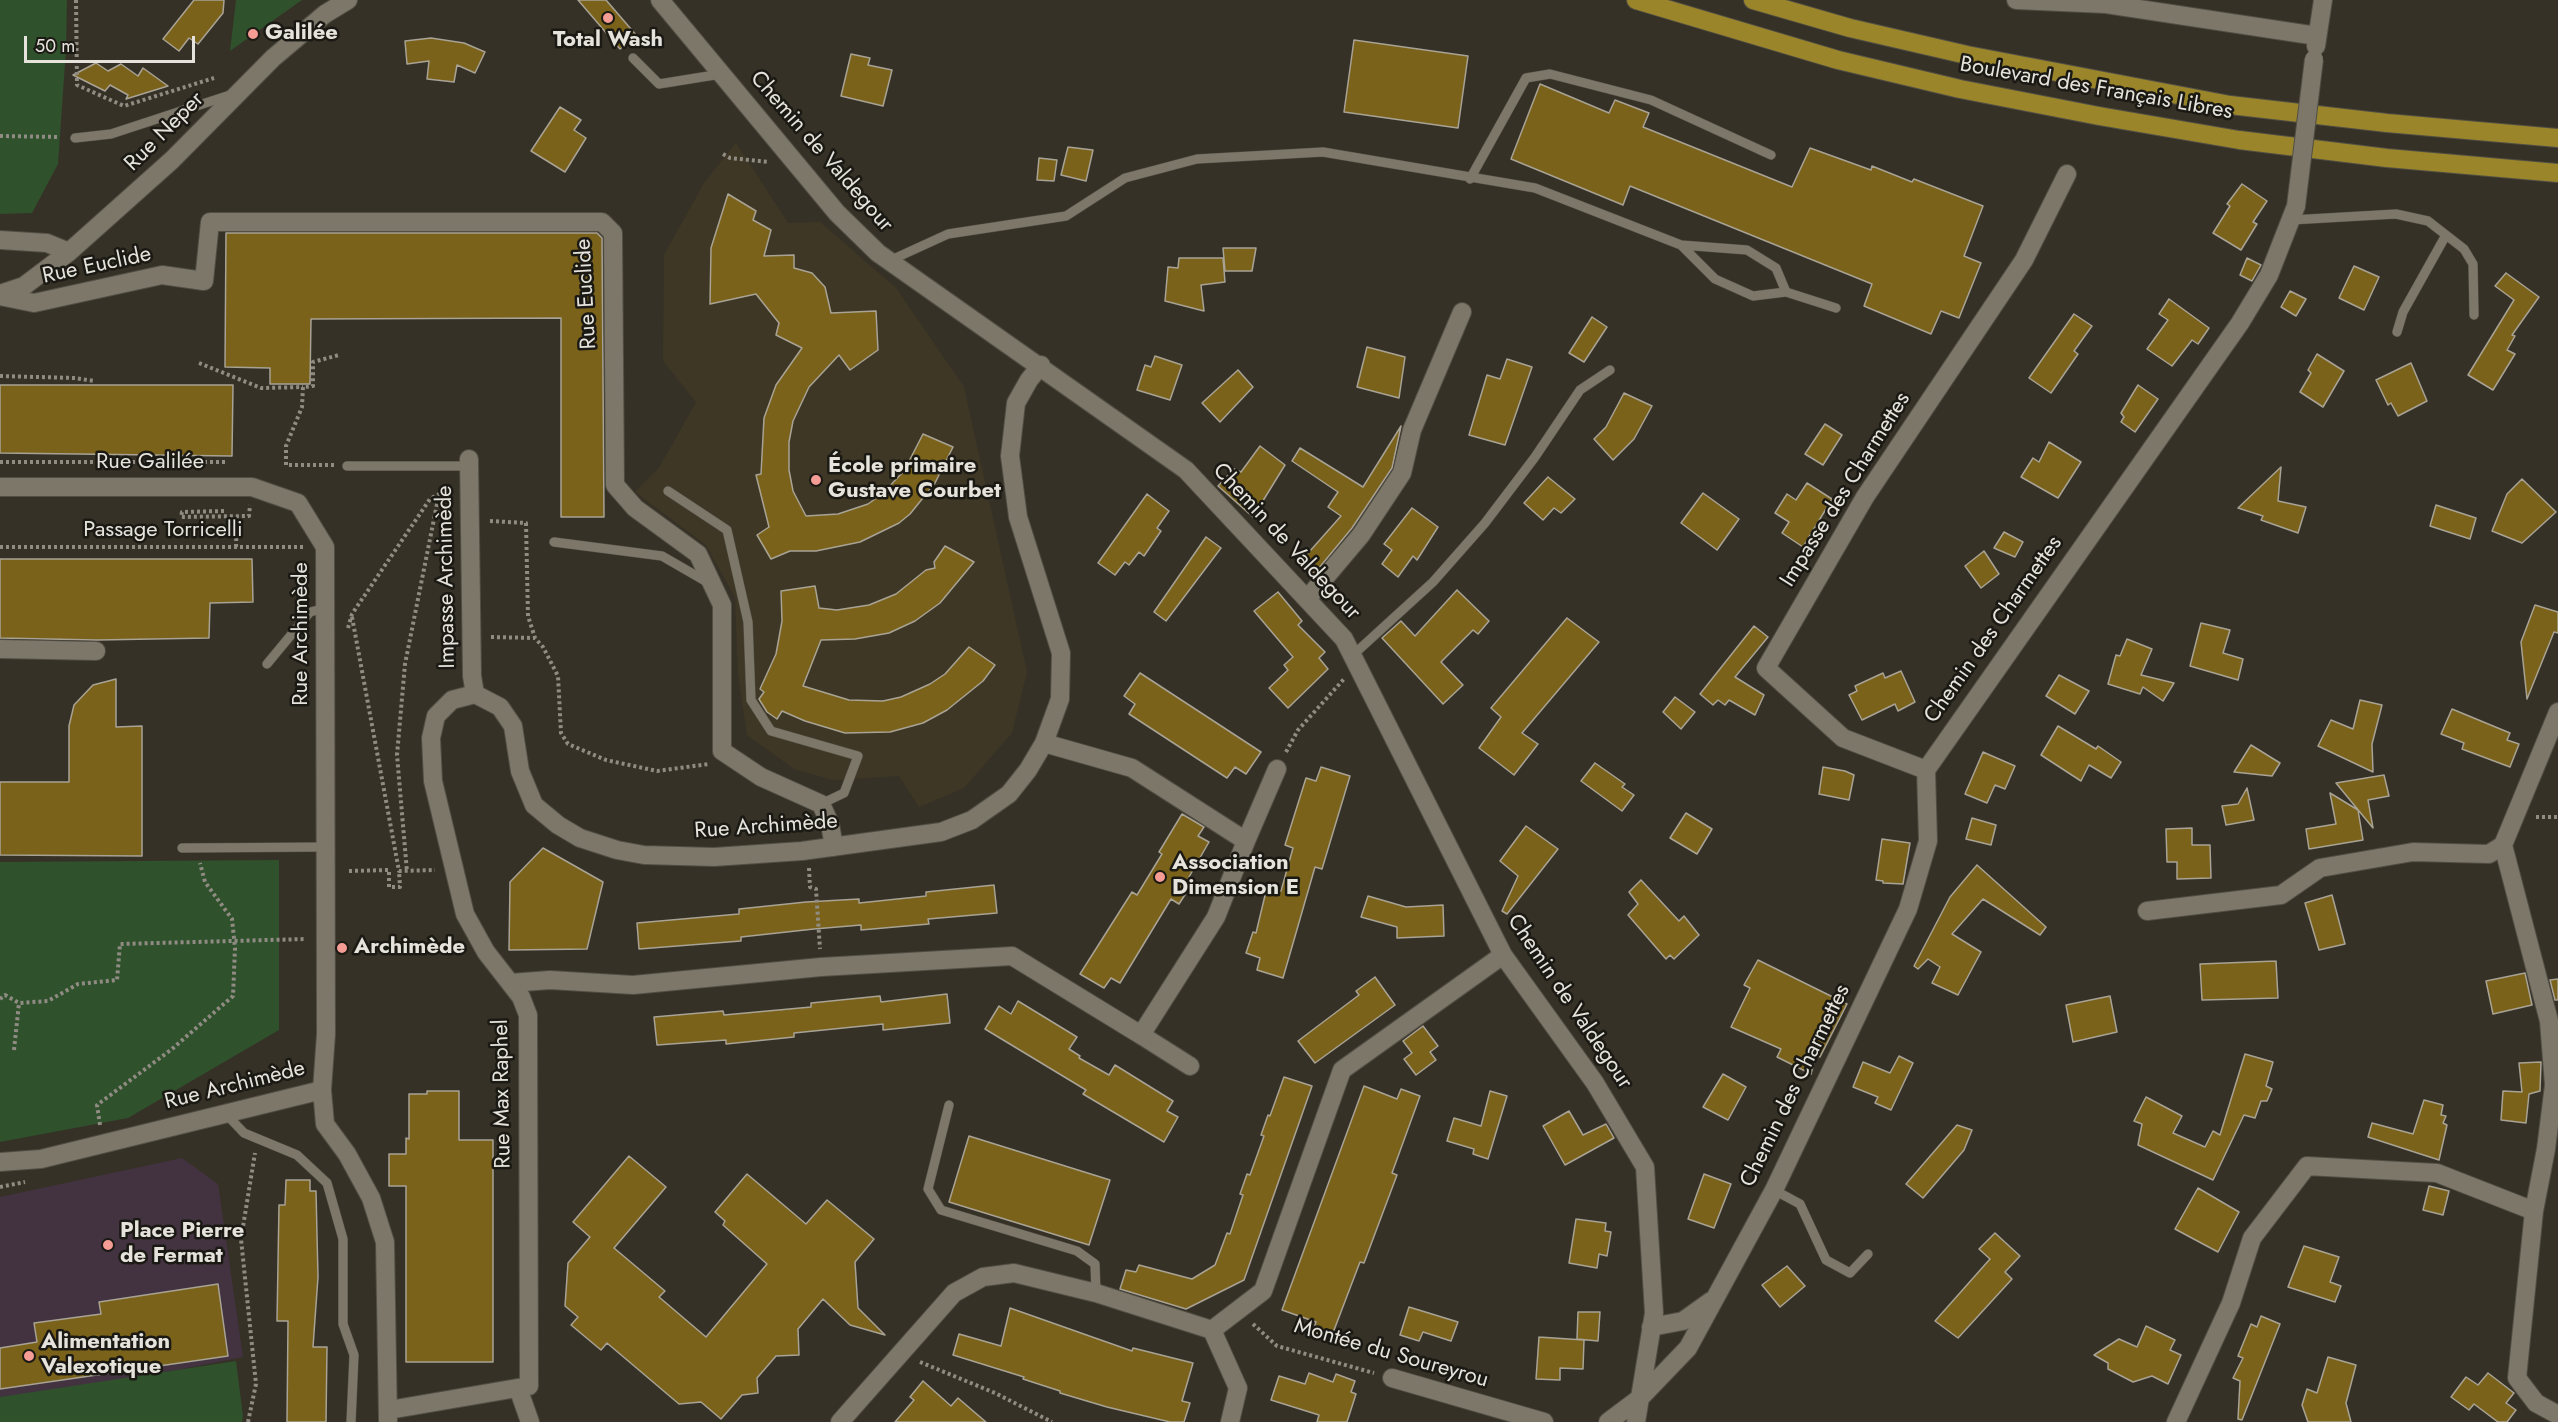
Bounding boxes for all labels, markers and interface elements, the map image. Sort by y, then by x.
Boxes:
marker: Total Wash [601,11,615,25]
place label: Galilée [265,21,338,47]
scale bar [27,24,198,62]
marker: Galilée [246,27,260,41]
place label: Total Wash [553,28,663,54]
text: 50 m [35,33,75,59]
street label: Boulevard des Français Libres [1958,52,2234,126]
street label: Chemin de Valdegour [744,66,898,238]
street label: Rue Neper [120,87,210,177]
street label: Rue Euclide [571,238,603,350]
street label: Rue Euclide [40,242,154,290]
street label: Impasse des Charmettes [1775,388,1917,592]
street label: Rue Galilée [96,450,204,476]
place label: École primaire Gustave Courbet [828,454,1001,506]
street label: Chemin de Valdegour [1206,458,1366,626]
marker: École primaire Gustave Courbet [809,473,823,487]
street label: Impasse Archimède [432,485,462,669]
street label: Passage Torricelli [83,518,243,544]
street label: Chemin des Charmettes [1919,531,2069,729]
street label: Rue Archimède [289,562,315,706]
street label: Rue Archimède [693,809,839,845]
place label: Association Dimension E [1172,851,1299,902]
marker: Association Dimension E [1153,870,1167,884]
street label: Chemin de Valdegour [1501,910,1637,1094]
place label: Archimède [354,935,465,961]
marker: Archimède [335,941,349,955]
street label: Chemin des Charmettes [1735,980,1857,1192]
street label: Rue Max Raphel [488,1019,518,1169]
street label: Rue Archimède [162,1056,308,1116]
place label: Place Pierre de Fermat [120,1219,244,1270]
marker: Place Pierre de Fermat [101,1238,115,1252]
street label: Montée du Soureyrou [1291,1314,1491,1394]
place label: Alimentation Valexotique [41,1330,170,1382]
marker: Alimentation Valexotique [22,1349,36,1363]

